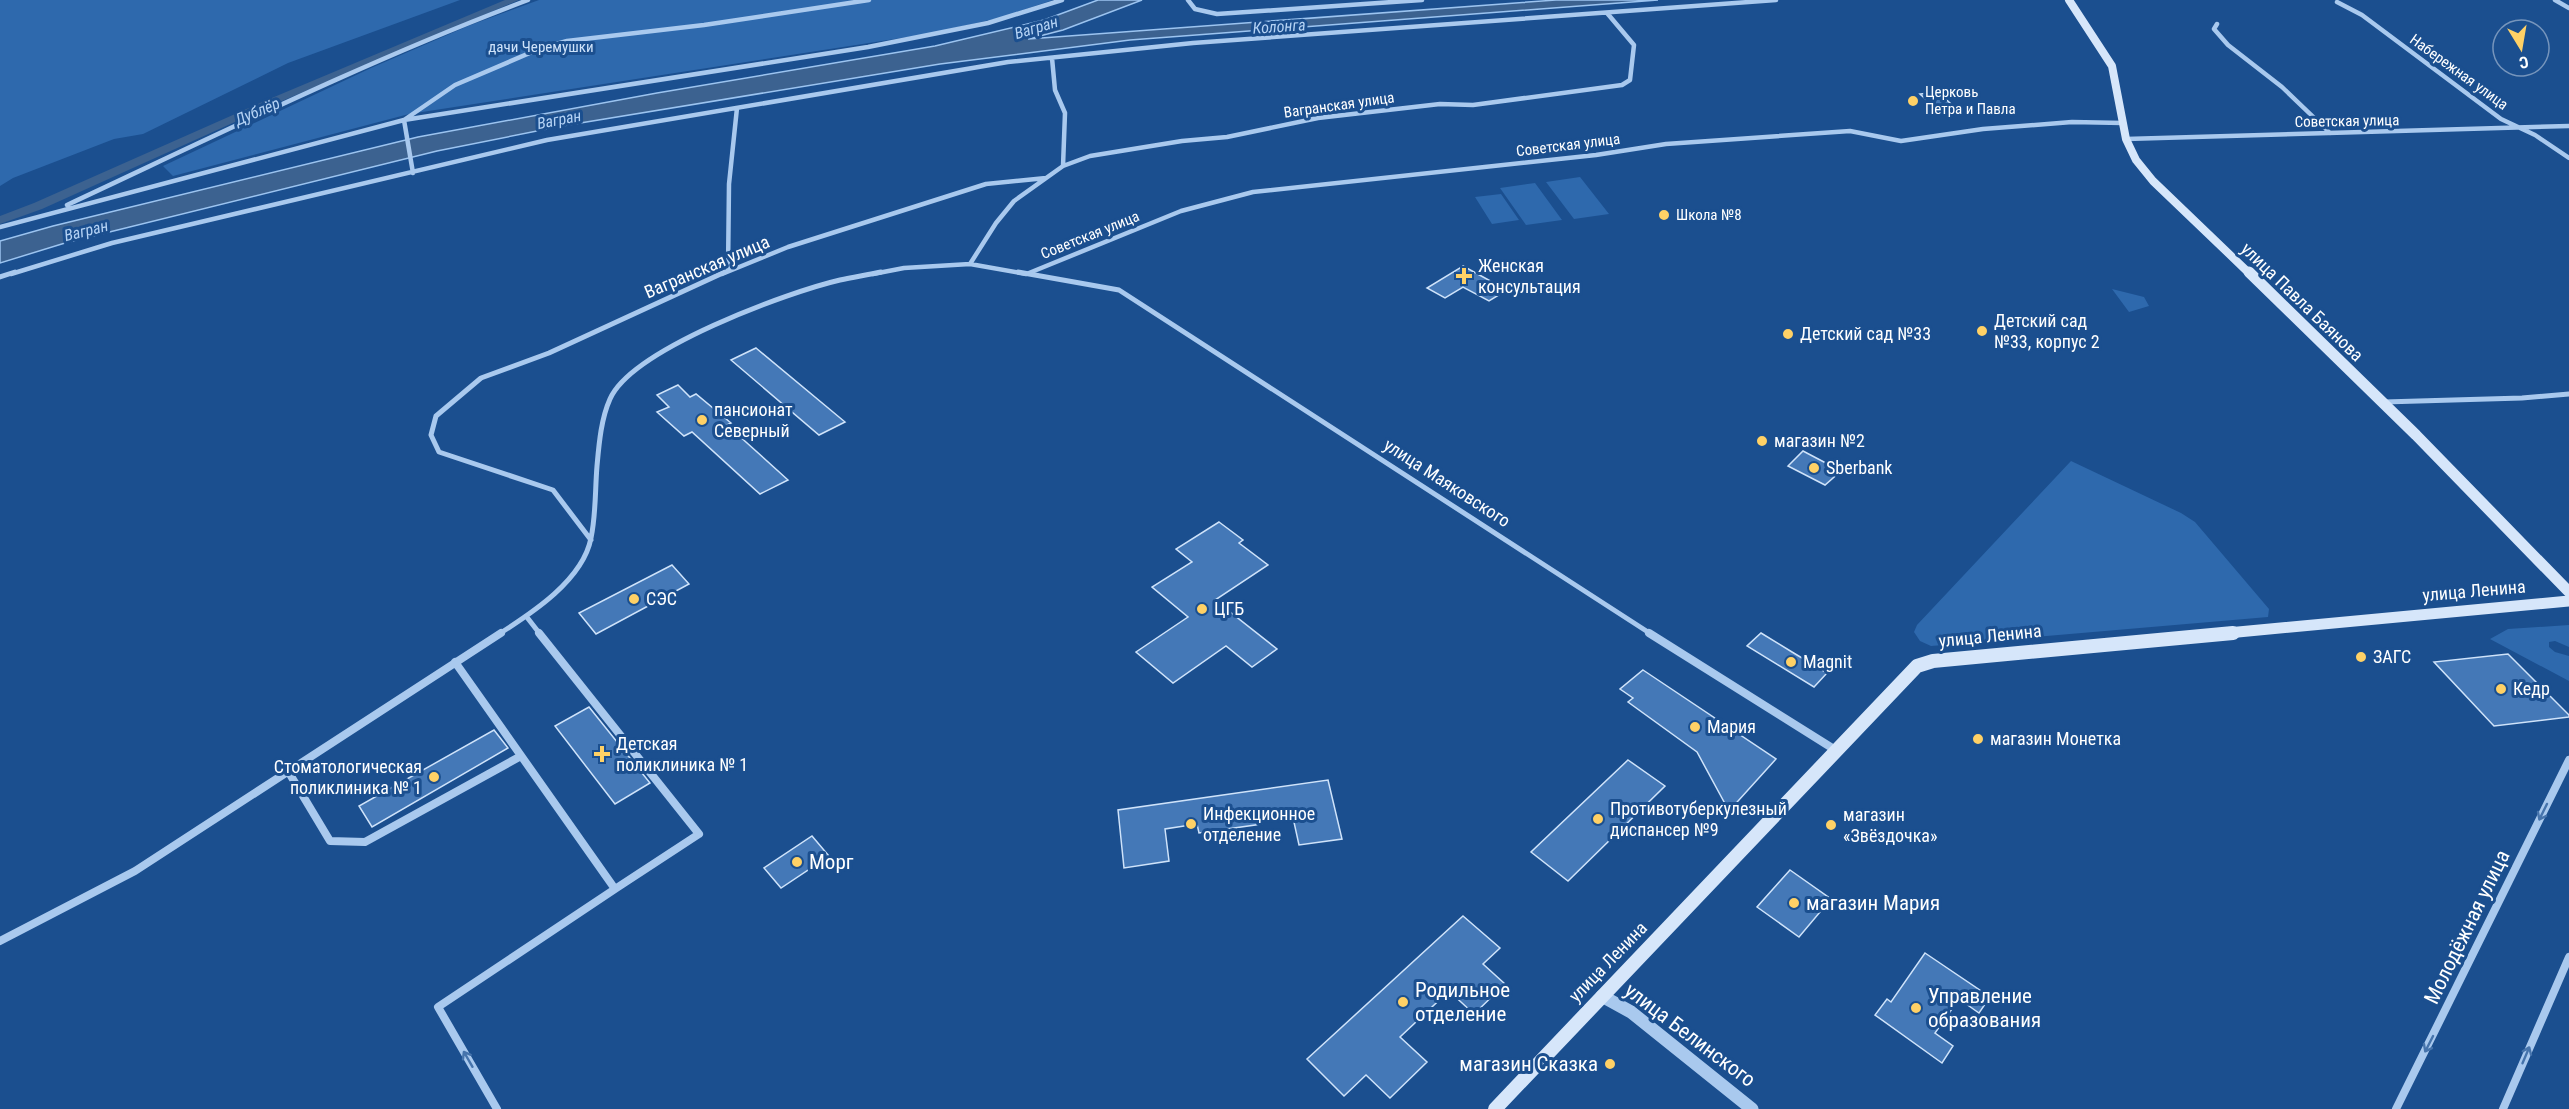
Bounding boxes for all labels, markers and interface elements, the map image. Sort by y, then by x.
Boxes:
water label: Вагран [1012,12,1060,43]
water label: Колонга [1252,15,1306,38]
north arrow [2491,18,2551,78]
street label: Набережная улица [2406,30,2512,114]
park label: дачи Черемушки [488,38,594,56]
text: С [2517,52,2530,72]
place label: Церковь Петра и Павла [1925,83,2016,118]
street label: Вагранская улица [1283,88,1395,122]
water label: Дублёр [231,94,283,130]
marker: Церковь Петра и Павла [1906,94,1920,108]
water label: Вагран [535,106,583,133]
street label: Советская улица [2295,111,2399,131]
street label: Советская улица [1515,130,1621,160]
place label: Школа №8 [1676,206,1742,224]
street label: Советская улица [1038,207,1142,263]
marker: Школа №8 [1657,208,1671,222]
water label: Вагран [62,216,110,245]
street label: Вагранская улица [641,231,772,302]
street label: улица Павла Баянова [2237,238,2368,365]
place label: Женская консультация [1478,255,1581,297]
marker: Женская консультация [1455,267,1473,285]
place label: Детский сад №33, корпус 2 [1994,310,2100,352]
place label: Детский сад №33 [1800,323,1931,344]
marker: Детский сад №33, корпус 2 [1975,324,1989,338]
marker: Детский сад №33 [1781,327,1795,341]
place label: пансионат Северный [714,399,793,441]
marker: пансионат Северный [695,413,709,427]
place label: магазин №2 [1774,430,1865,451]
street label: улица Маяковского [1380,434,1514,531]
marker: магазин №2 [1755,434,1769,448]
place label: Sberbank [1826,457,1892,478]
marker: Sberbank [1807,461,1821,475]
street label: улица Ленина [2422,576,2526,605]
place label: СЭС [646,588,677,609]
marker: СЭС [627,592,641,606]
place label: ЦГБ [1214,598,1244,619]
marker: ЦГБ [1195,602,1209,616]
street label: улица Ленина [1937,620,2042,651]
place label: ЗАГС [2373,646,2411,667]
marker: ЗАГС [2354,650,2368,664]
place label: Magnit [1803,651,1852,672]
marker: Magnit [1784,655,1798,669]
place label: Кедр [2513,678,2550,699]
marker: Кедр [2494,682,2508,696]
place label: Мария [1707,716,1756,737]
marker: Мария [1688,720,1702,734]
place label: магазин Монетка [1990,728,2121,749]
marker: магазин Монетка [1971,732,1985,746]
place label: Детская поликлиника № 1 [616,733,748,775]
marker: Детская поликлиника № 1 [593,745,611,763]
place label: Стоматологическая поликлиника № 1 [274,756,422,798]
marker: Стоматологическая поликлиника № 1 [427,770,441,784]
place label: Противотуберкулезный диспансер №9 [1610,798,1787,840]
place label: Инфекционное отделение [1203,803,1315,845]
one-way arrow [2537,803,2549,821]
place label: магазин «Звёздочка» [1843,804,1938,846]
marker: Противотуберкулезный диспансер №9 [1591,812,1605,826]
marker: Инфекционное отделение [1184,817,1198,831]
marker: магазин «Звёздочка» [1824,818,1838,832]
street label: Молодёжная улица [2419,846,2515,1008]
place label: Морг [809,850,854,874]
marker: Морг [790,855,804,869]
place label: магазин Мария [1806,891,1940,915]
marker: магазин Мария [1787,896,1801,910]
street label: улица Ленина [1564,917,1651,1006]
place label: Родильное отделение [1415,978,1510,1026]
street label: улица Белинского [1620,978,1760,1092]
place label: Управление образования [1928,984,2041,1032]
marker: Родильное отделение [1396,995,1410,1009]
marker: Управление образования [1909,1001,1923,1015]
one-way arrow [2423,1034,2435,1052]
one-way arrow [2521,1047,2532,1065]
one-way arrow [461,1050,473,1067]
place label: магазин Сказка [1459,1052,1598,1076]
marker: магазин Сказка [1603,1057,1617,1071]

